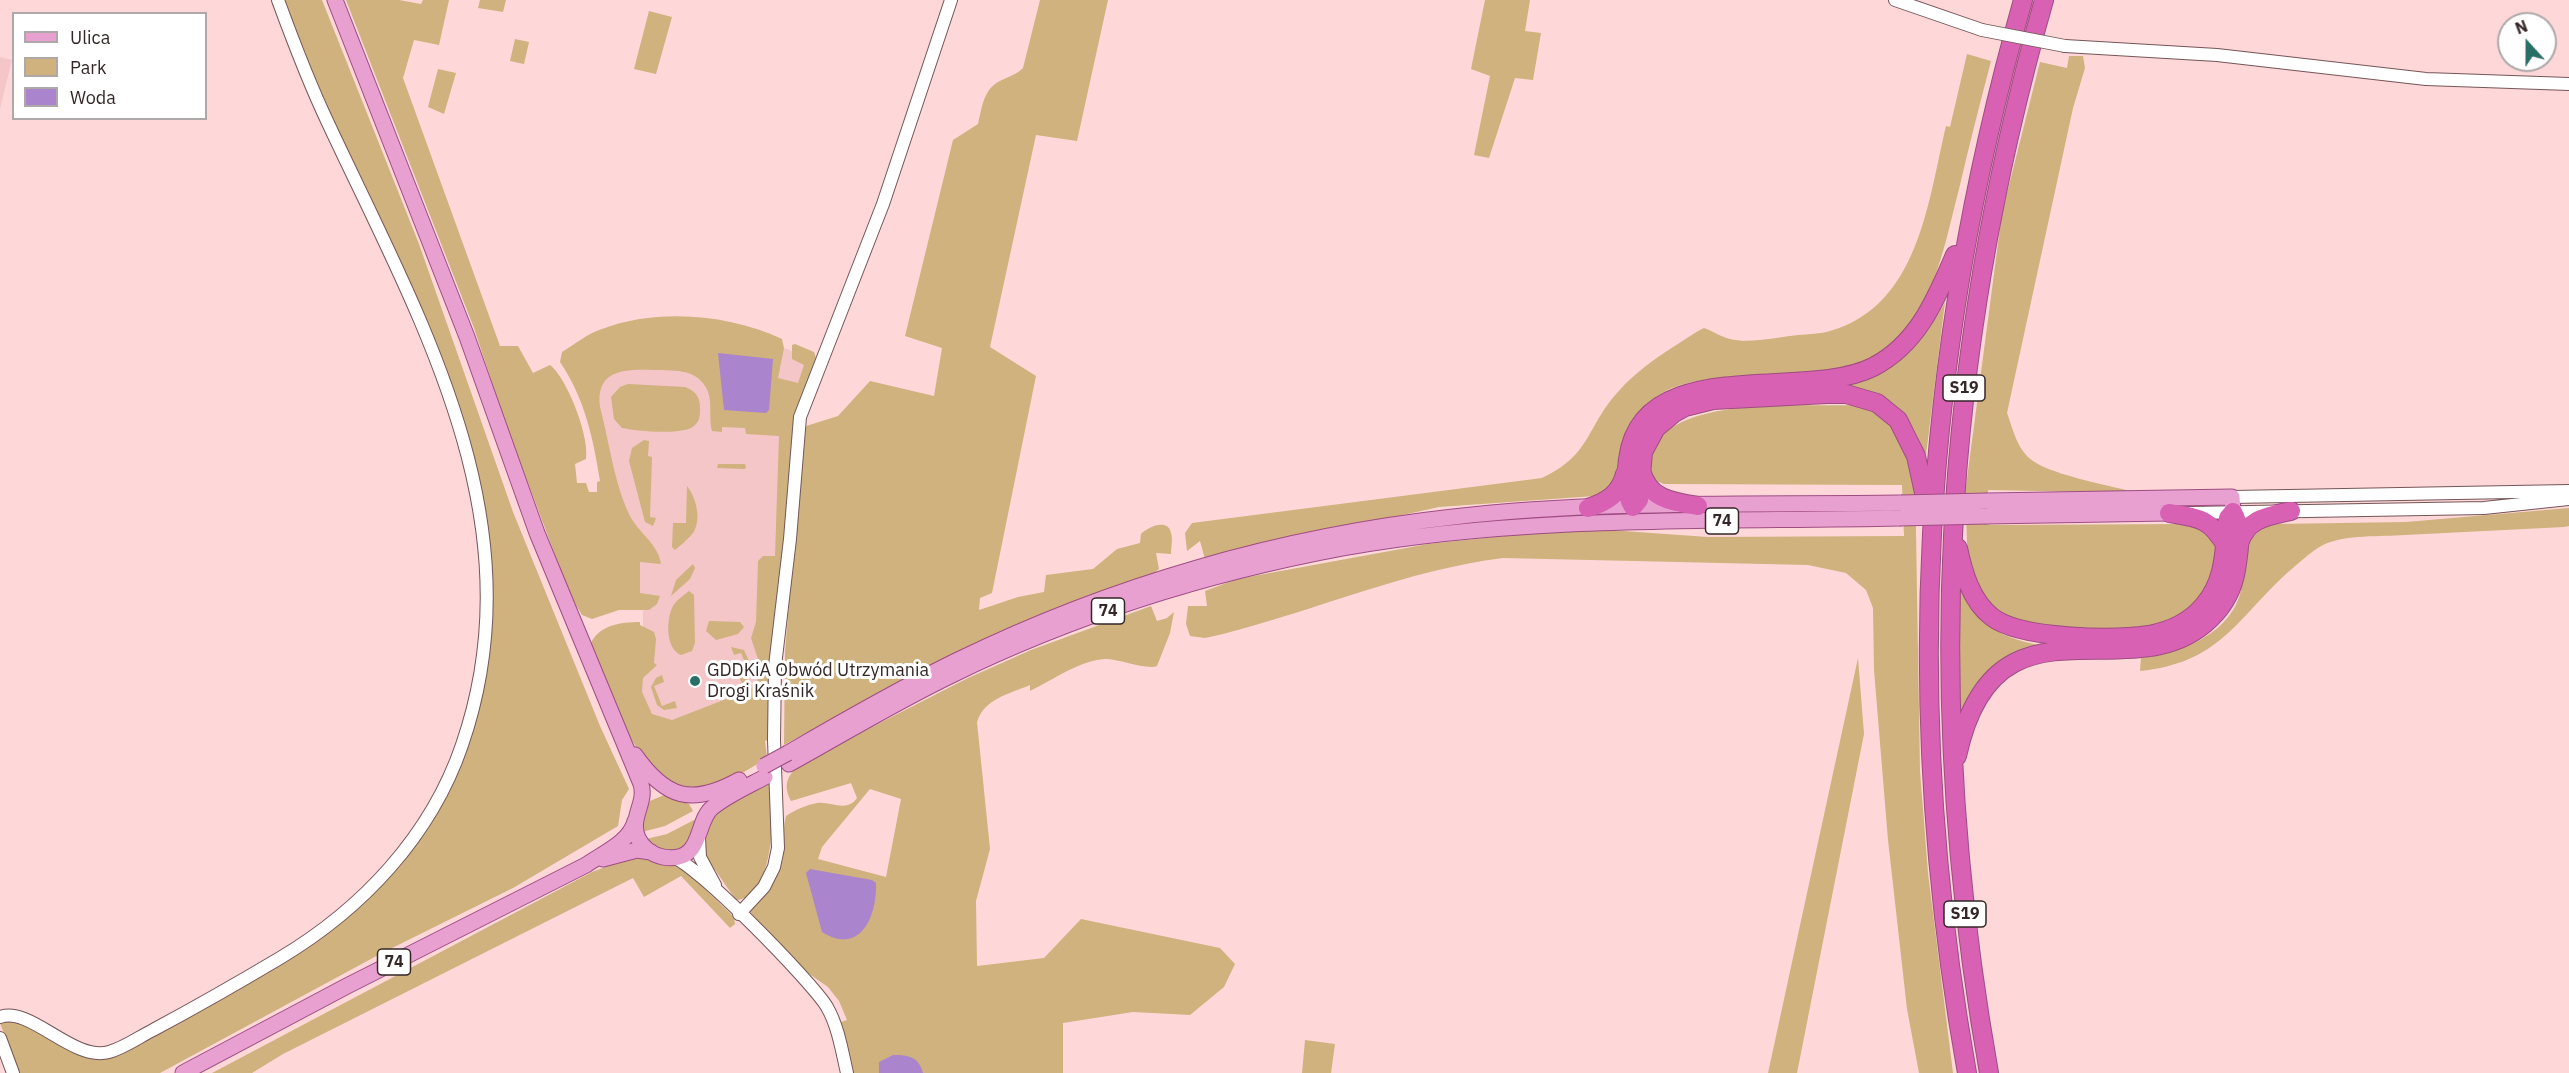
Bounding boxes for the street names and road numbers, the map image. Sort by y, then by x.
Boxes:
road number: S19 [1943,375,1985,401]
road number: 74 [1706,508,1738,534]
road number: 74 [1092,598,1124,624]
road number: S19 [1944,901,1986,927]
road number: 74 [378,949,410,975]

